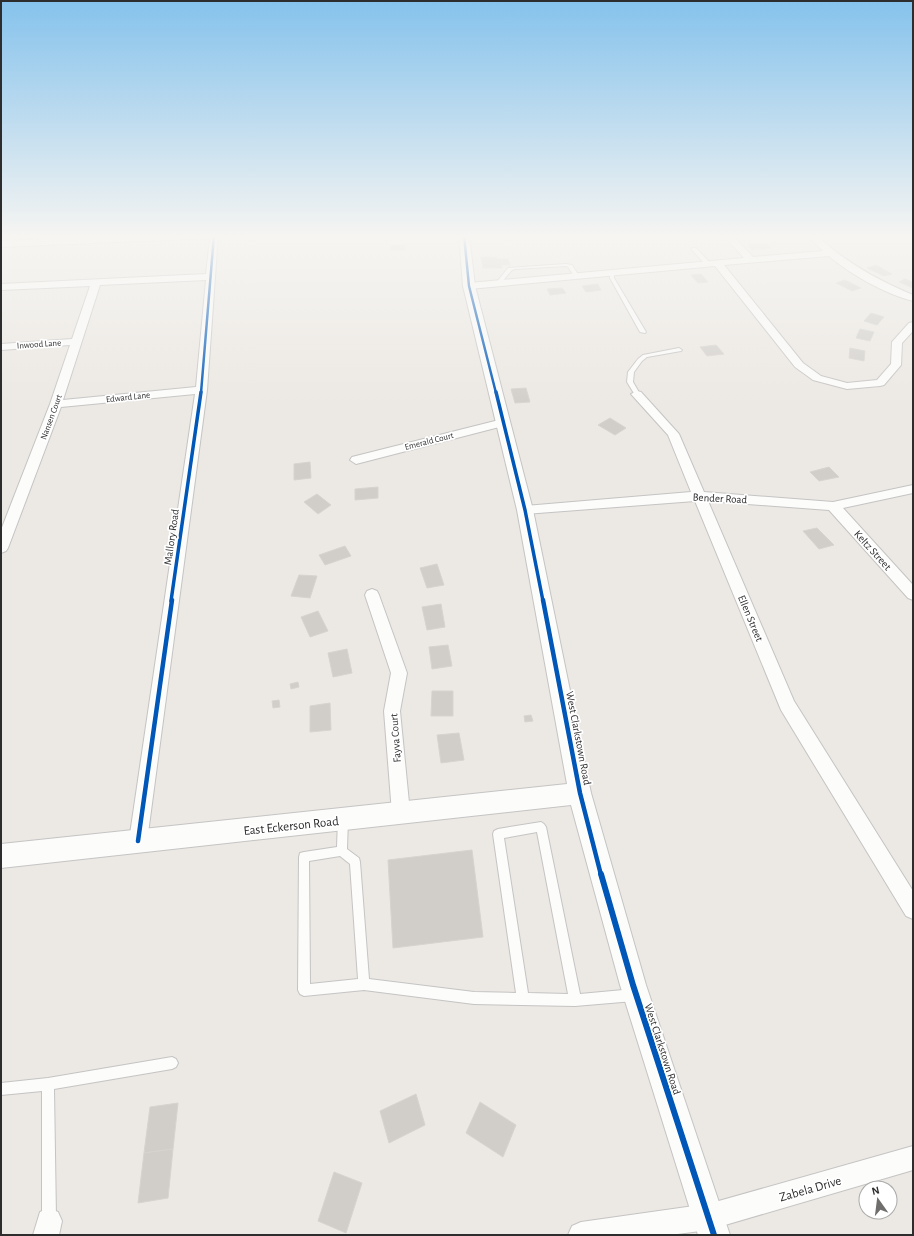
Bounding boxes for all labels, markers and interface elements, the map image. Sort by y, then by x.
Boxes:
street label: Inwood Lane [17,338,61,351]
street label: Edward Lane [106,391,151,404]
street label: Nansen Court [39,393,64,441]
street label: Emerald Court [404,431,455,452]
street label: Bender Road [692,492,748,505]
street label: Mallory Road [162,508,181,566]
street label: Keltz Street [852,528,894,573]
street label: Ellen Street [736,593,765,643]
street label: West Clarkstown Road [564,690,593,786]
street label: Fayva Court [388,713,403,763]
street label: East Eckerson Road [243,815,340,838]
street label: West Clarkstown Road [643,1002,683,1096]
street label: Zabela Drive [778,1174,843,1205]
north arrow [858,1180,898,1220]
text: N [871,1185,881,1197]

